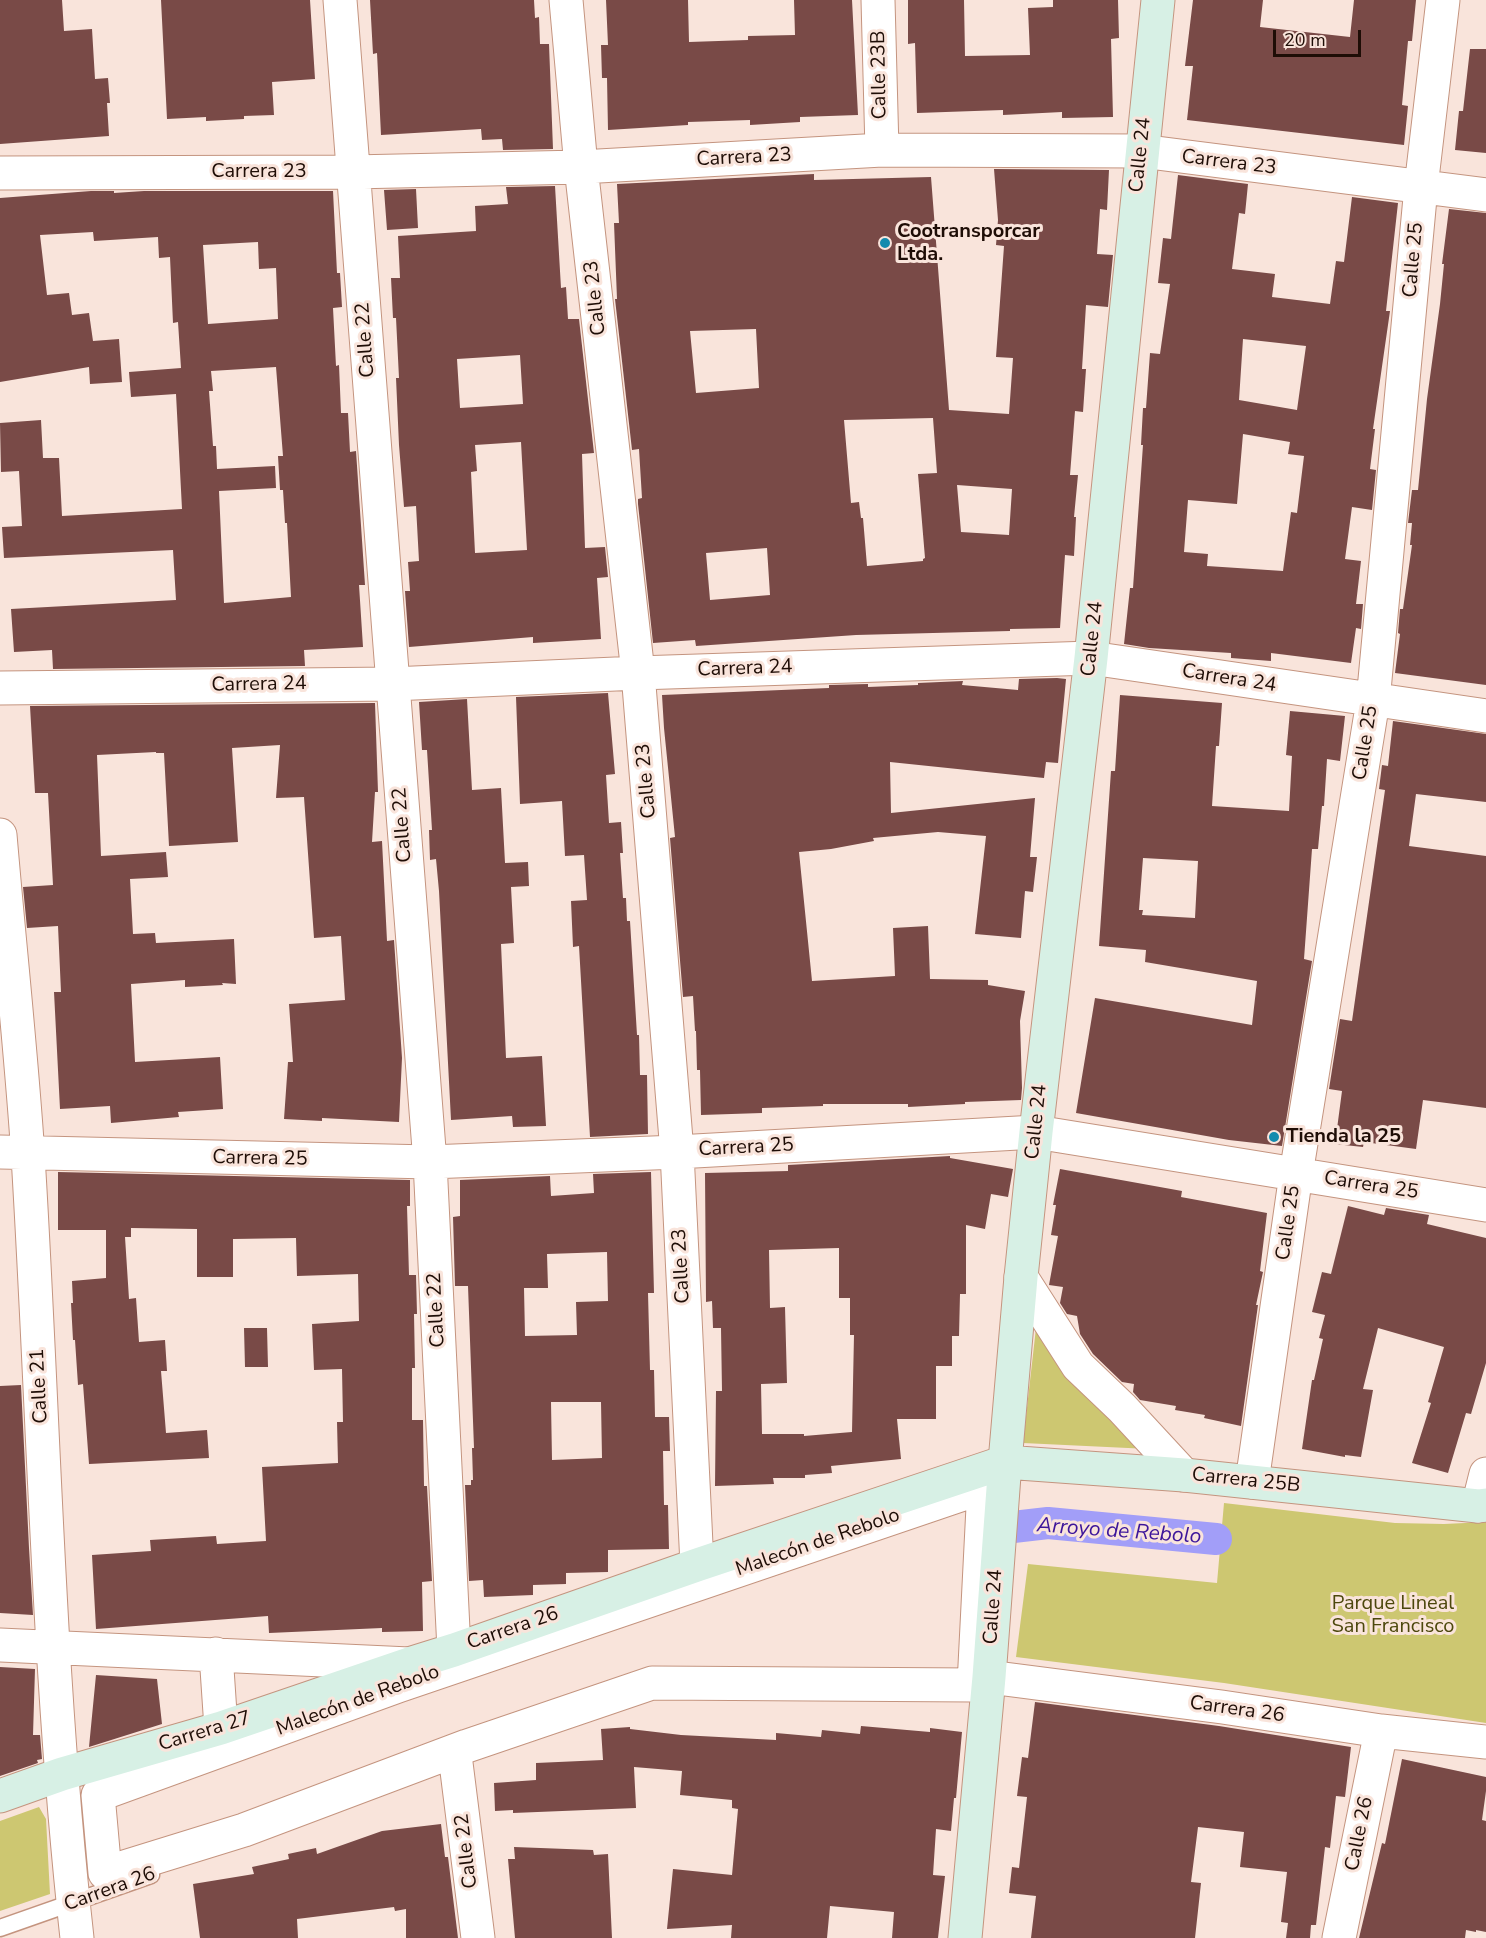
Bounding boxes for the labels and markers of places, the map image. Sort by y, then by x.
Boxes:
place label: Cootransporcar Ltda. [897,220,1040,267]
marker: Cootransporcar Ltda. [878,236,892,250]
place label: Tienda la 25 [1286,1125,1401,1149]
marker: Tienda la 25 [1267,1130,1281,1144]

